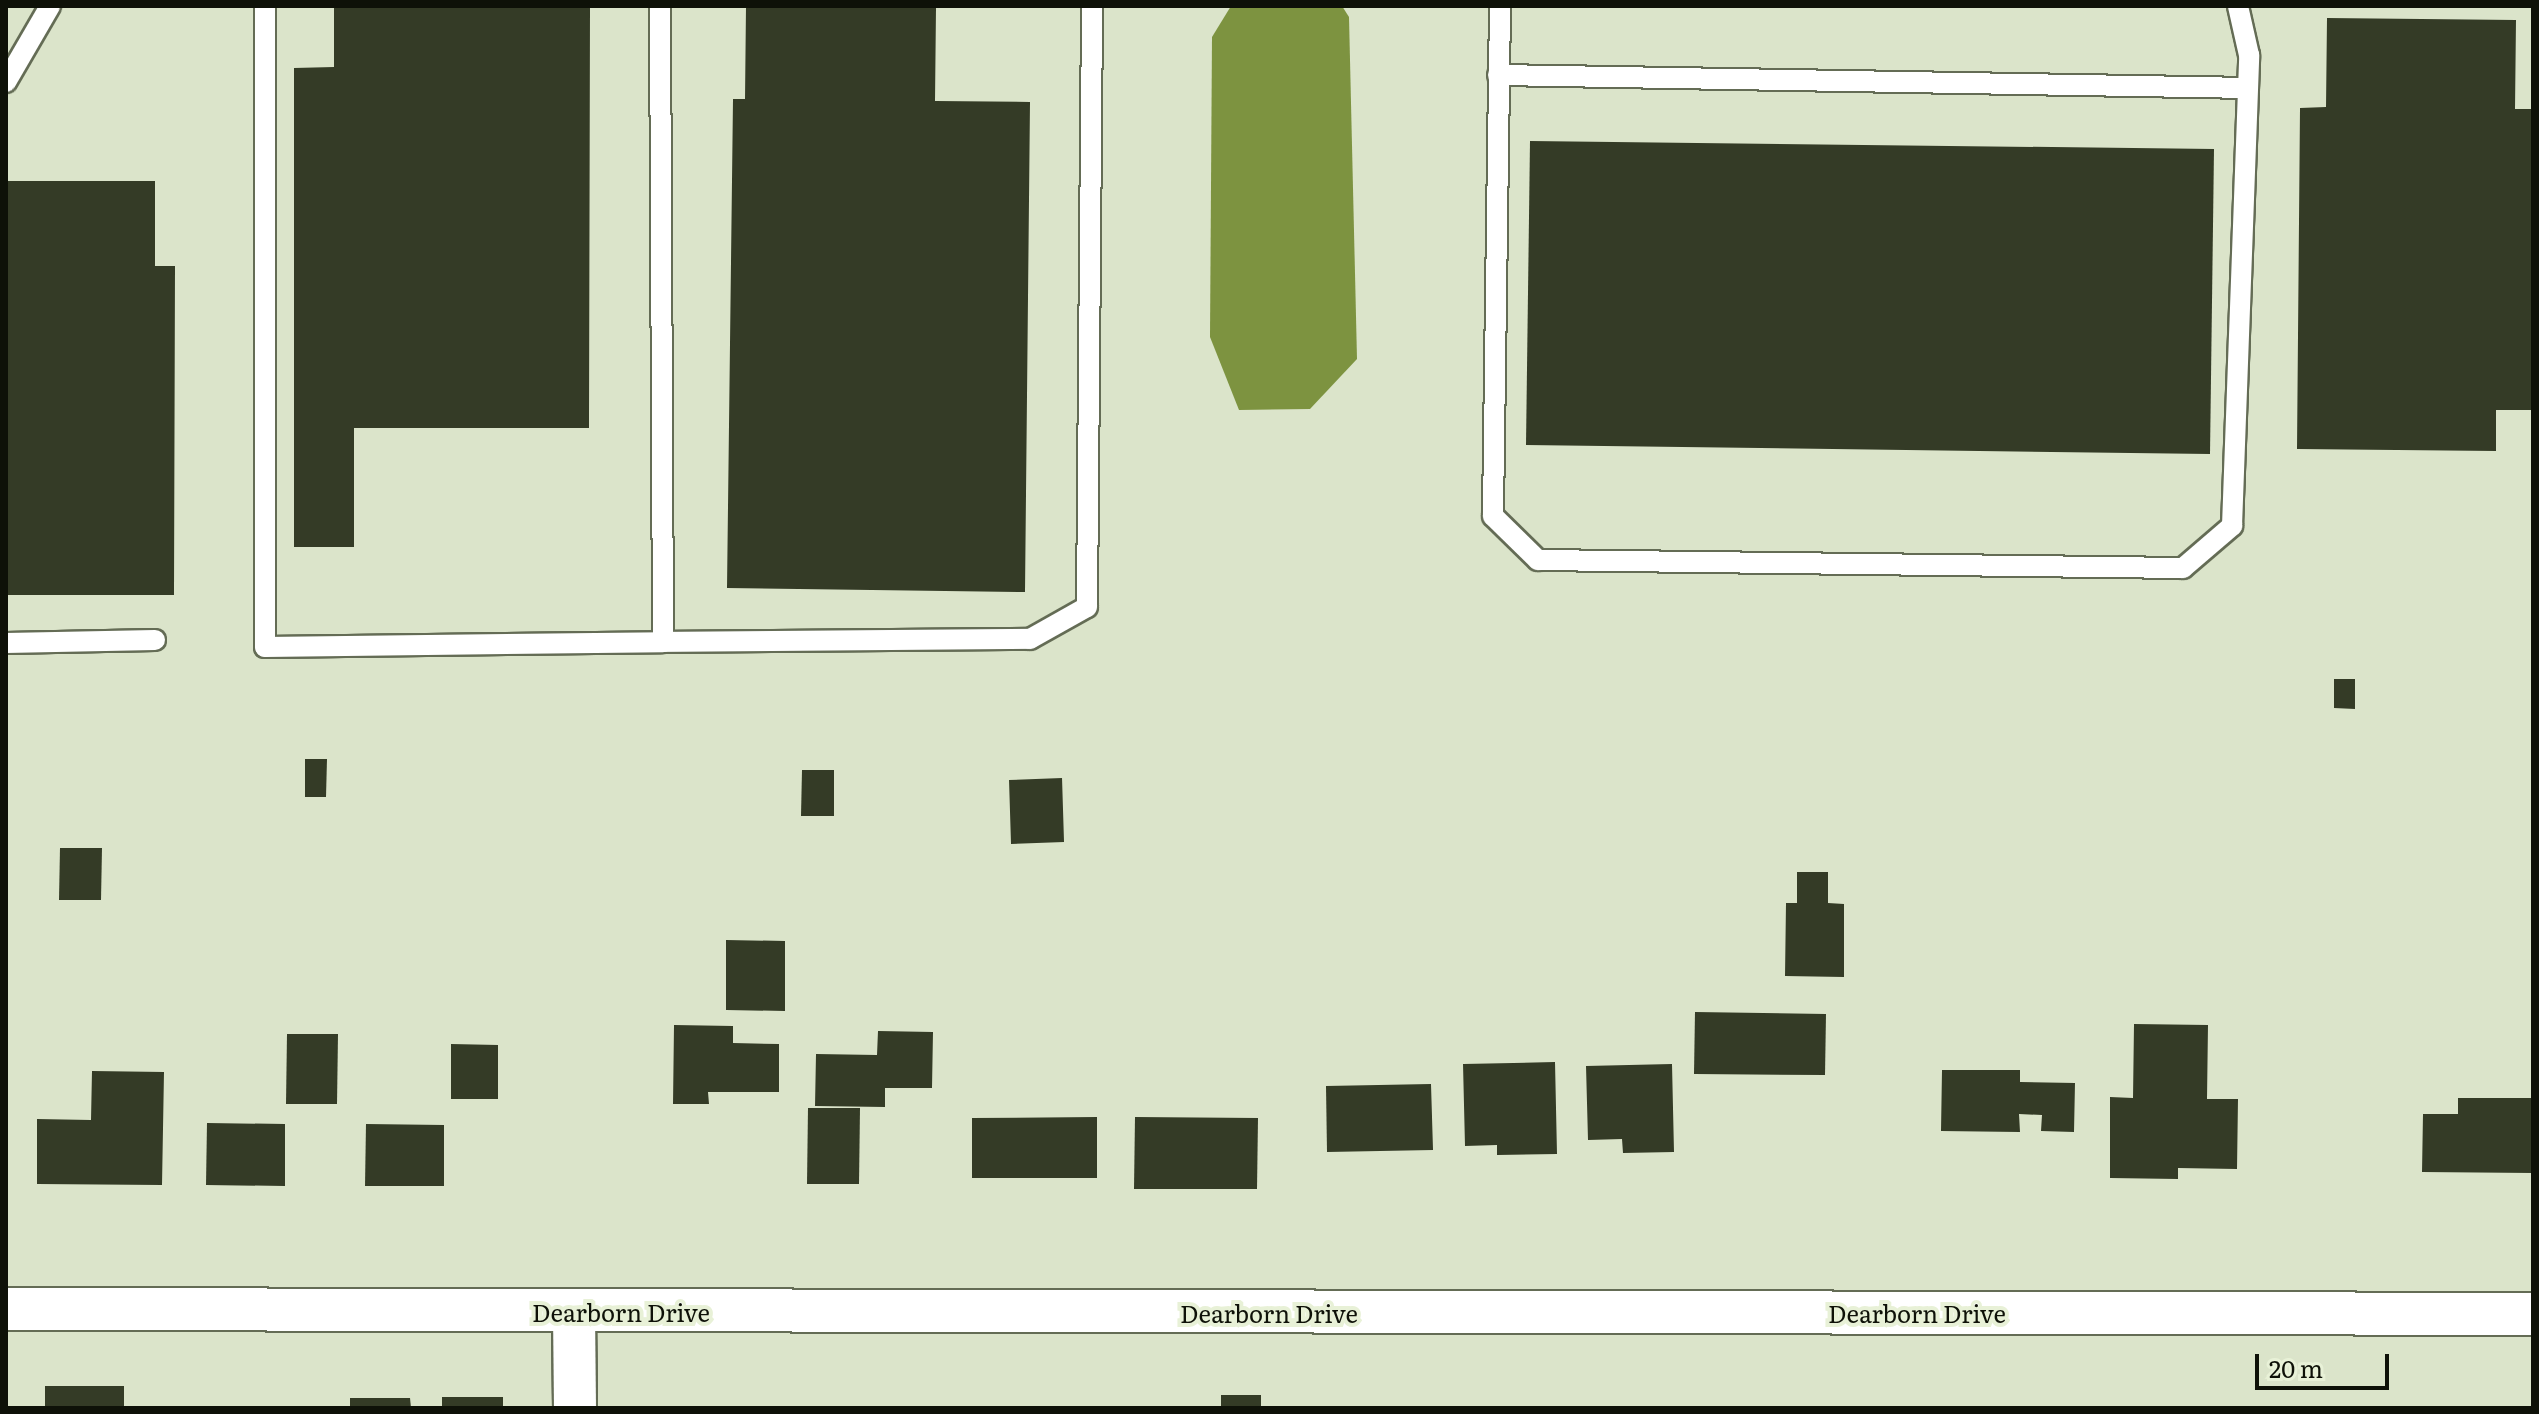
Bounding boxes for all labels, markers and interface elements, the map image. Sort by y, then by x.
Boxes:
street label: Dearborn Drive [532,1298,710,1326]
street label: Dearborn Drive [1180,1299,1358,1327]
street label: Dearborn Drive [1828,1299,2006,1327]
scale bar [2259,1338,2393,1388]
text: 20 m [2269,1350,2323,1385]

